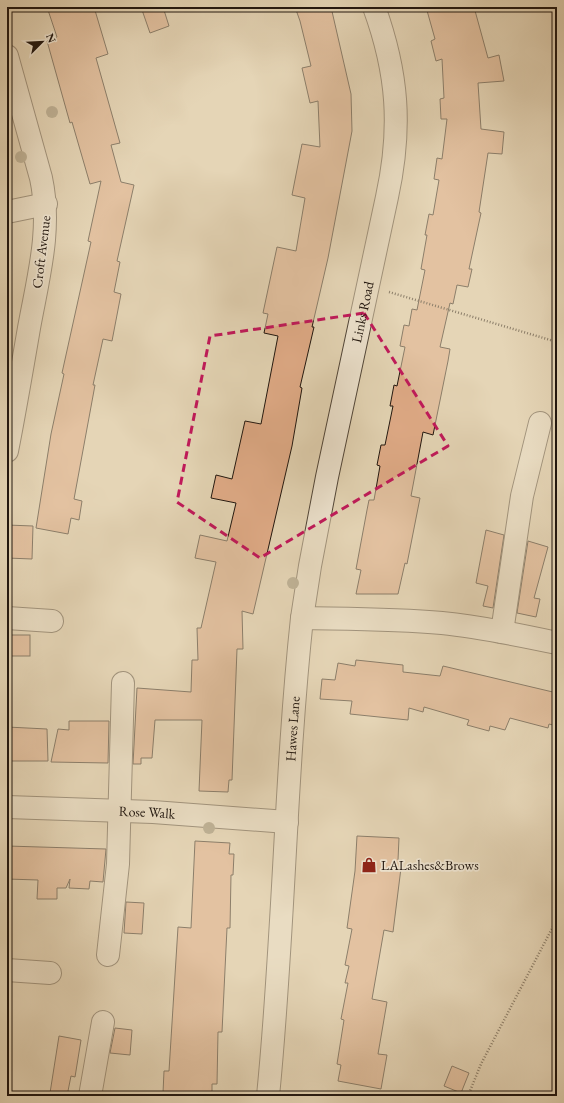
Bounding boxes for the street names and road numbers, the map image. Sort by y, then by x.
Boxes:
street label: Croft Avenue [28,214,54,290]
street label: Links Road [347,279,378,344]
street label: Hawes Lane [281,695,304,762]
street label: Rose Walk [118,802,176,823]

